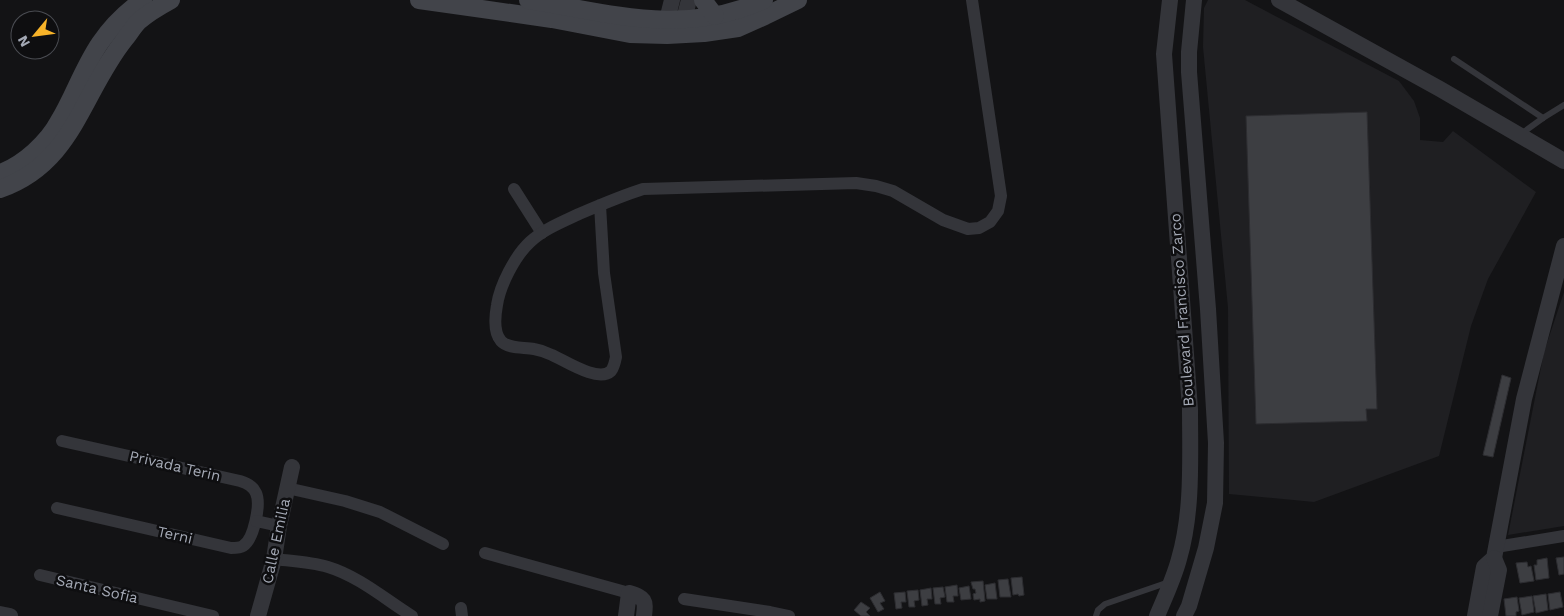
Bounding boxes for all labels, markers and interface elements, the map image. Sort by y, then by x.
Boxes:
north arrow [10,10,60,60]
text: N [14,33,33,50]
street label: Boulevard Francisco Zarco [1166,213,1198,407]
street label: Privada Terin [128,447,222,485]
street label: Calle Emilia [258,496,294,585]
street label: Terni [156,522,194,548]
street label: Santa Sofia [54,571,140,607]

